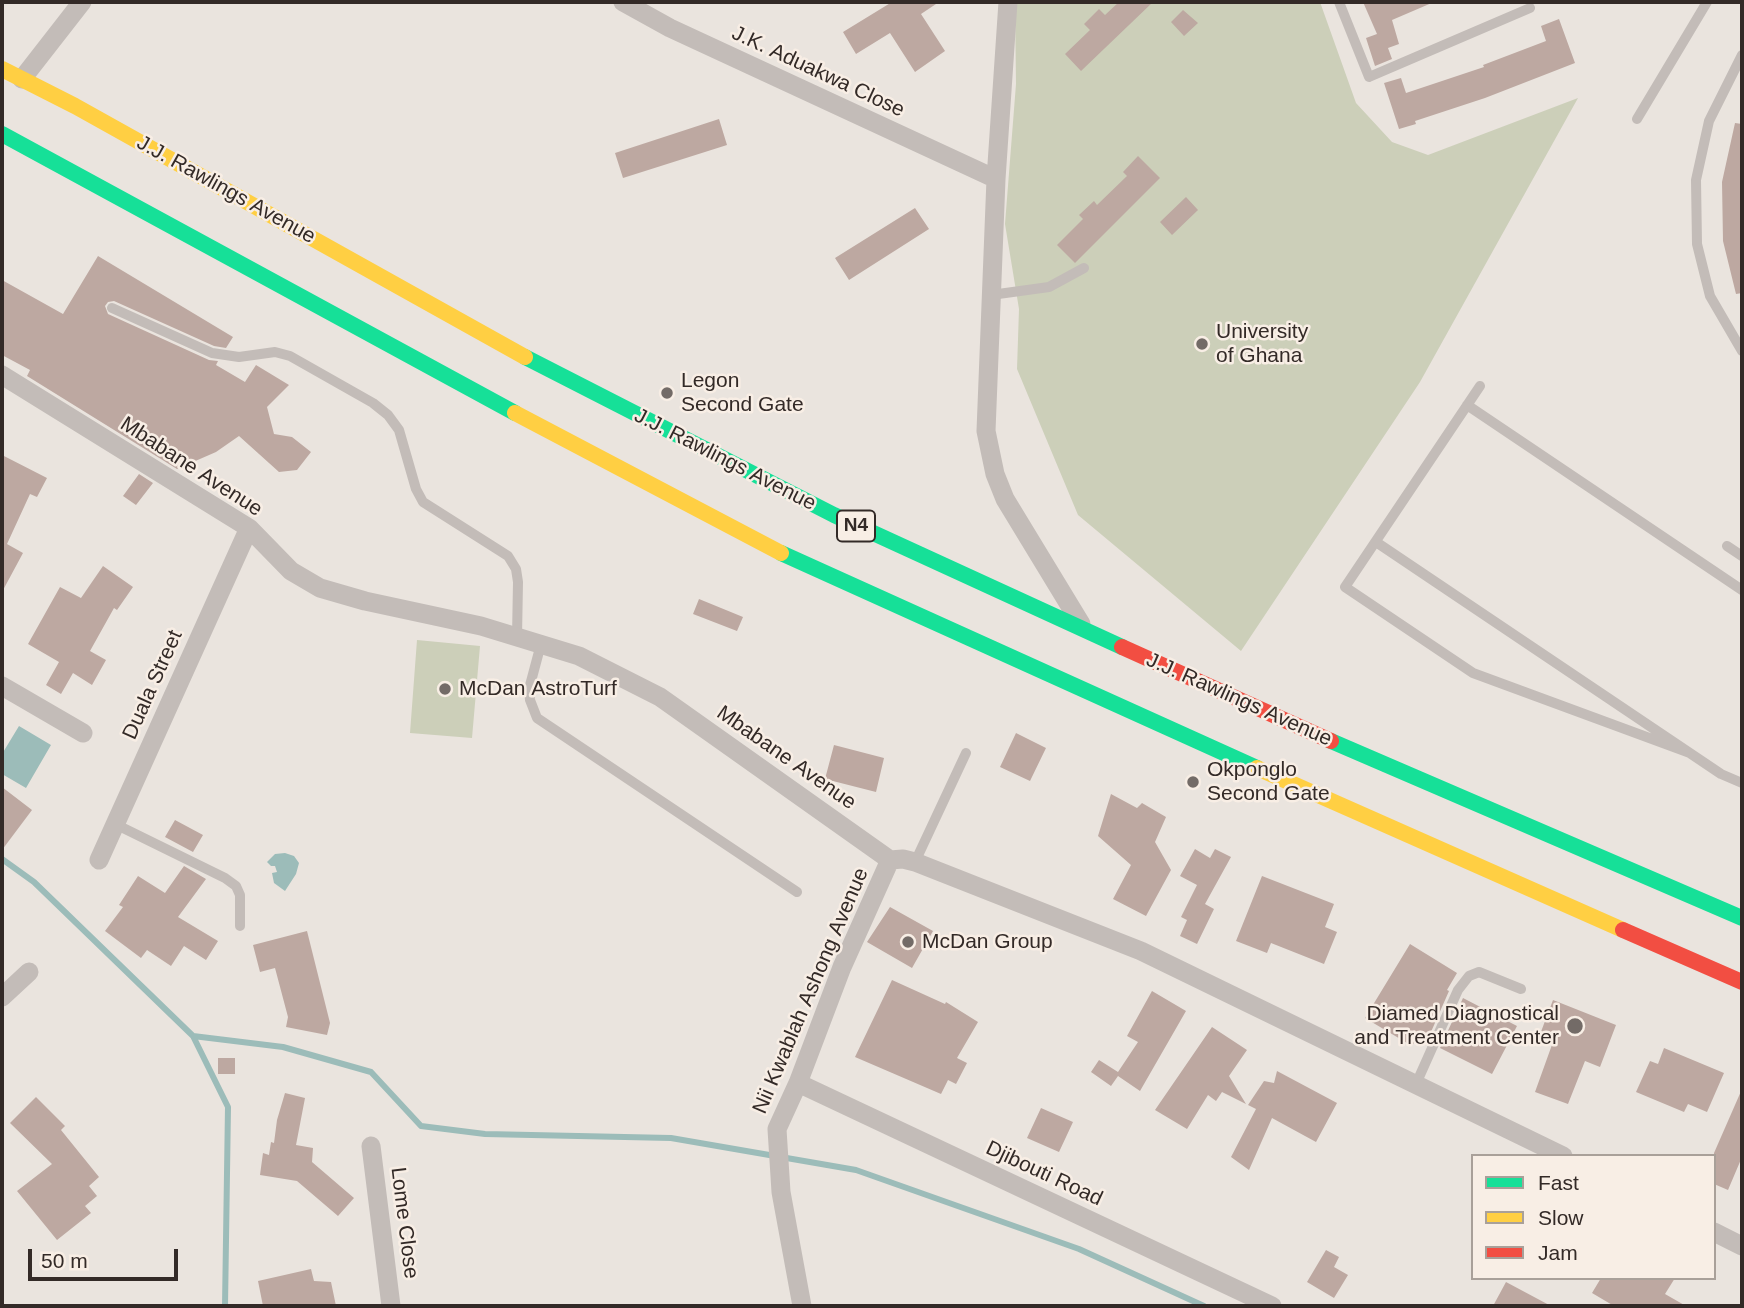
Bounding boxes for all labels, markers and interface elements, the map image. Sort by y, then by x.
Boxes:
street label: J.K. Aduakwa Close [728,21,908,123]
street label: J.J. Rawlings Avenue [132,130,320,250]
place label: University of Ghana [1216,319,1308,369]
marker: University of Ghana [1194,336,1210,352]
place label: Legon Second Gate [681,368,804,418]
marker: Legon Second Gate [659,385,675,401]
street label: J.J. Rawlings Avenue [630,403,820,517]
street label: Mbabane Avenue [115,412,267,522]
road number: N4 [837,510,875,541]
street label: Duala Street [118,627,188,743]
street label: J.J. Rawlings Avenue [1142,648,1336,752]
place label: McDan AstroTurf [459,676,617,702]
marker: McDan AstroTurf [437,681,453,697]
street label: Mbabane Avenue [712,701,860,815]
place label: Okponglo Second Gate [1207,757,1330,807]
marker: Okponglo Second Gate [1185,774,1201,790]
street label: Nii Kwablah Ashong Avenue [748,864,874,1118]
place label: McDan Group [922,929,1053,955]
marker: McDan Group [900,934,916,950]
place label: Diamed Diagnostical and Treatment Center [1354,1001,1559,1051]
marker: Diamed Diagnostical and Treatment Center [1565,1016,1585,1036]
street label: Djibouti Road [982,1136,1106,1212]
legend [1471,1154,1716,1280]
street label: Lome Close [385,1166,423,1280]
text: Fast [1538,1171,1579,1194]
text: Slow [1538,1206,1584,1229]
scale bar [32,1234,182,1278]
text: Jam [1538,1241,1578,1264]
text: 50 m [41,1249,88,1272]

